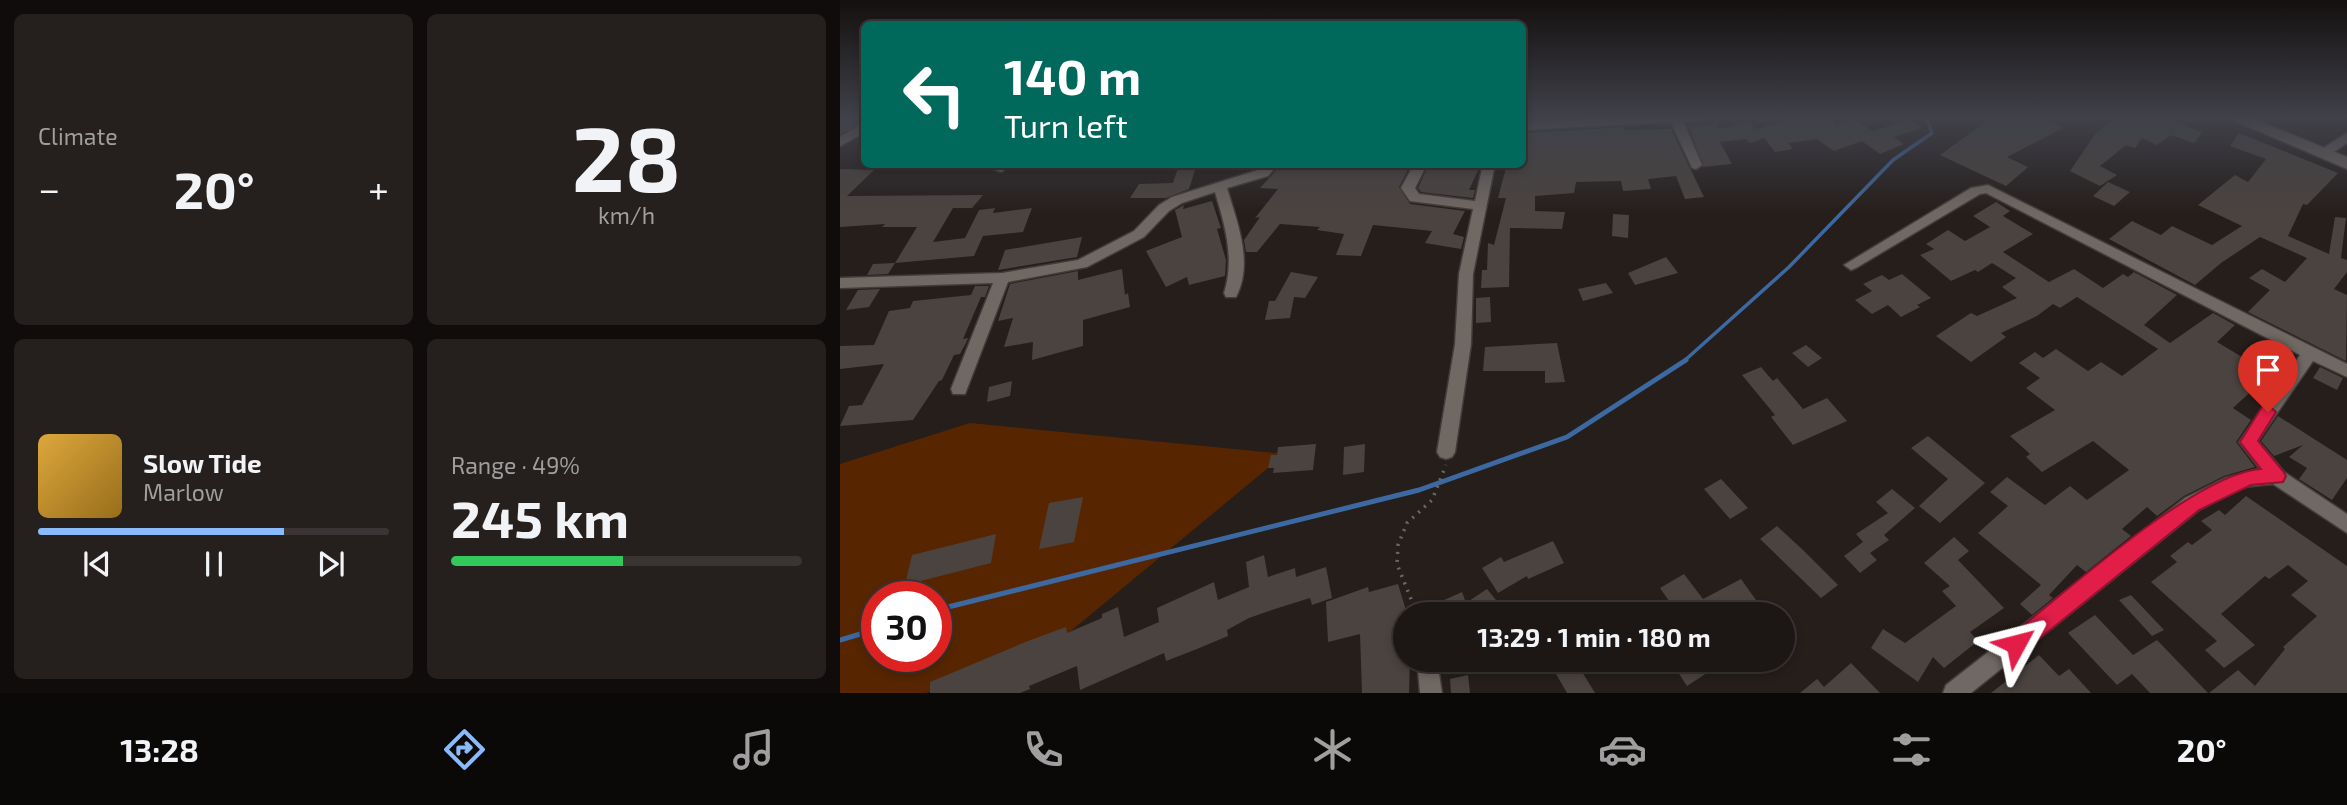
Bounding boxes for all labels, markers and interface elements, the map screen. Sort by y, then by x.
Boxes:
text: 140 m [1004,46,1141,105]
icon: left [889,49,980,140]
text: 28 [572,101,681,210]
text: Turn left [1004,106,1128,144]
text: Climate [38,122,118,150]
text: 20° [174,157,255,219]
text: − [38,165,60,211]
text: + [368,165,389,211]
text: km/h [598,201,655,229]
pin [2238,340,2298,412]
icon: arrive [2249,351,2287,389]
text: Slow Tide [143,447,262,478]
text: Range · 49% [451,451,580,479]
text: Marlow [143,478,224,506]
text: 245 km [451,486,629,548]
icon: previous [78,545,116,583]
icon: pause [195,545,233,583]
icon: next [312,545,350,583]
speed limit sign: 30 [861,581,952,672]
position arrow [1979,607,2053,681]
text: 13:29 · 1 min · 180 m [1477,621,1711,652]
icon: directions [440,725,489,774]
icon: music [729,725,778,774]
icon: phone [1019,725,1068,774]
icon: climate [1308,725,1357,774]
icon: car [1598,725,1647,774]
icon: filters [1887,725,1936,774]
text: 13:28 [120,730,199,768]
text: 20° [2177,730,2227,768]

